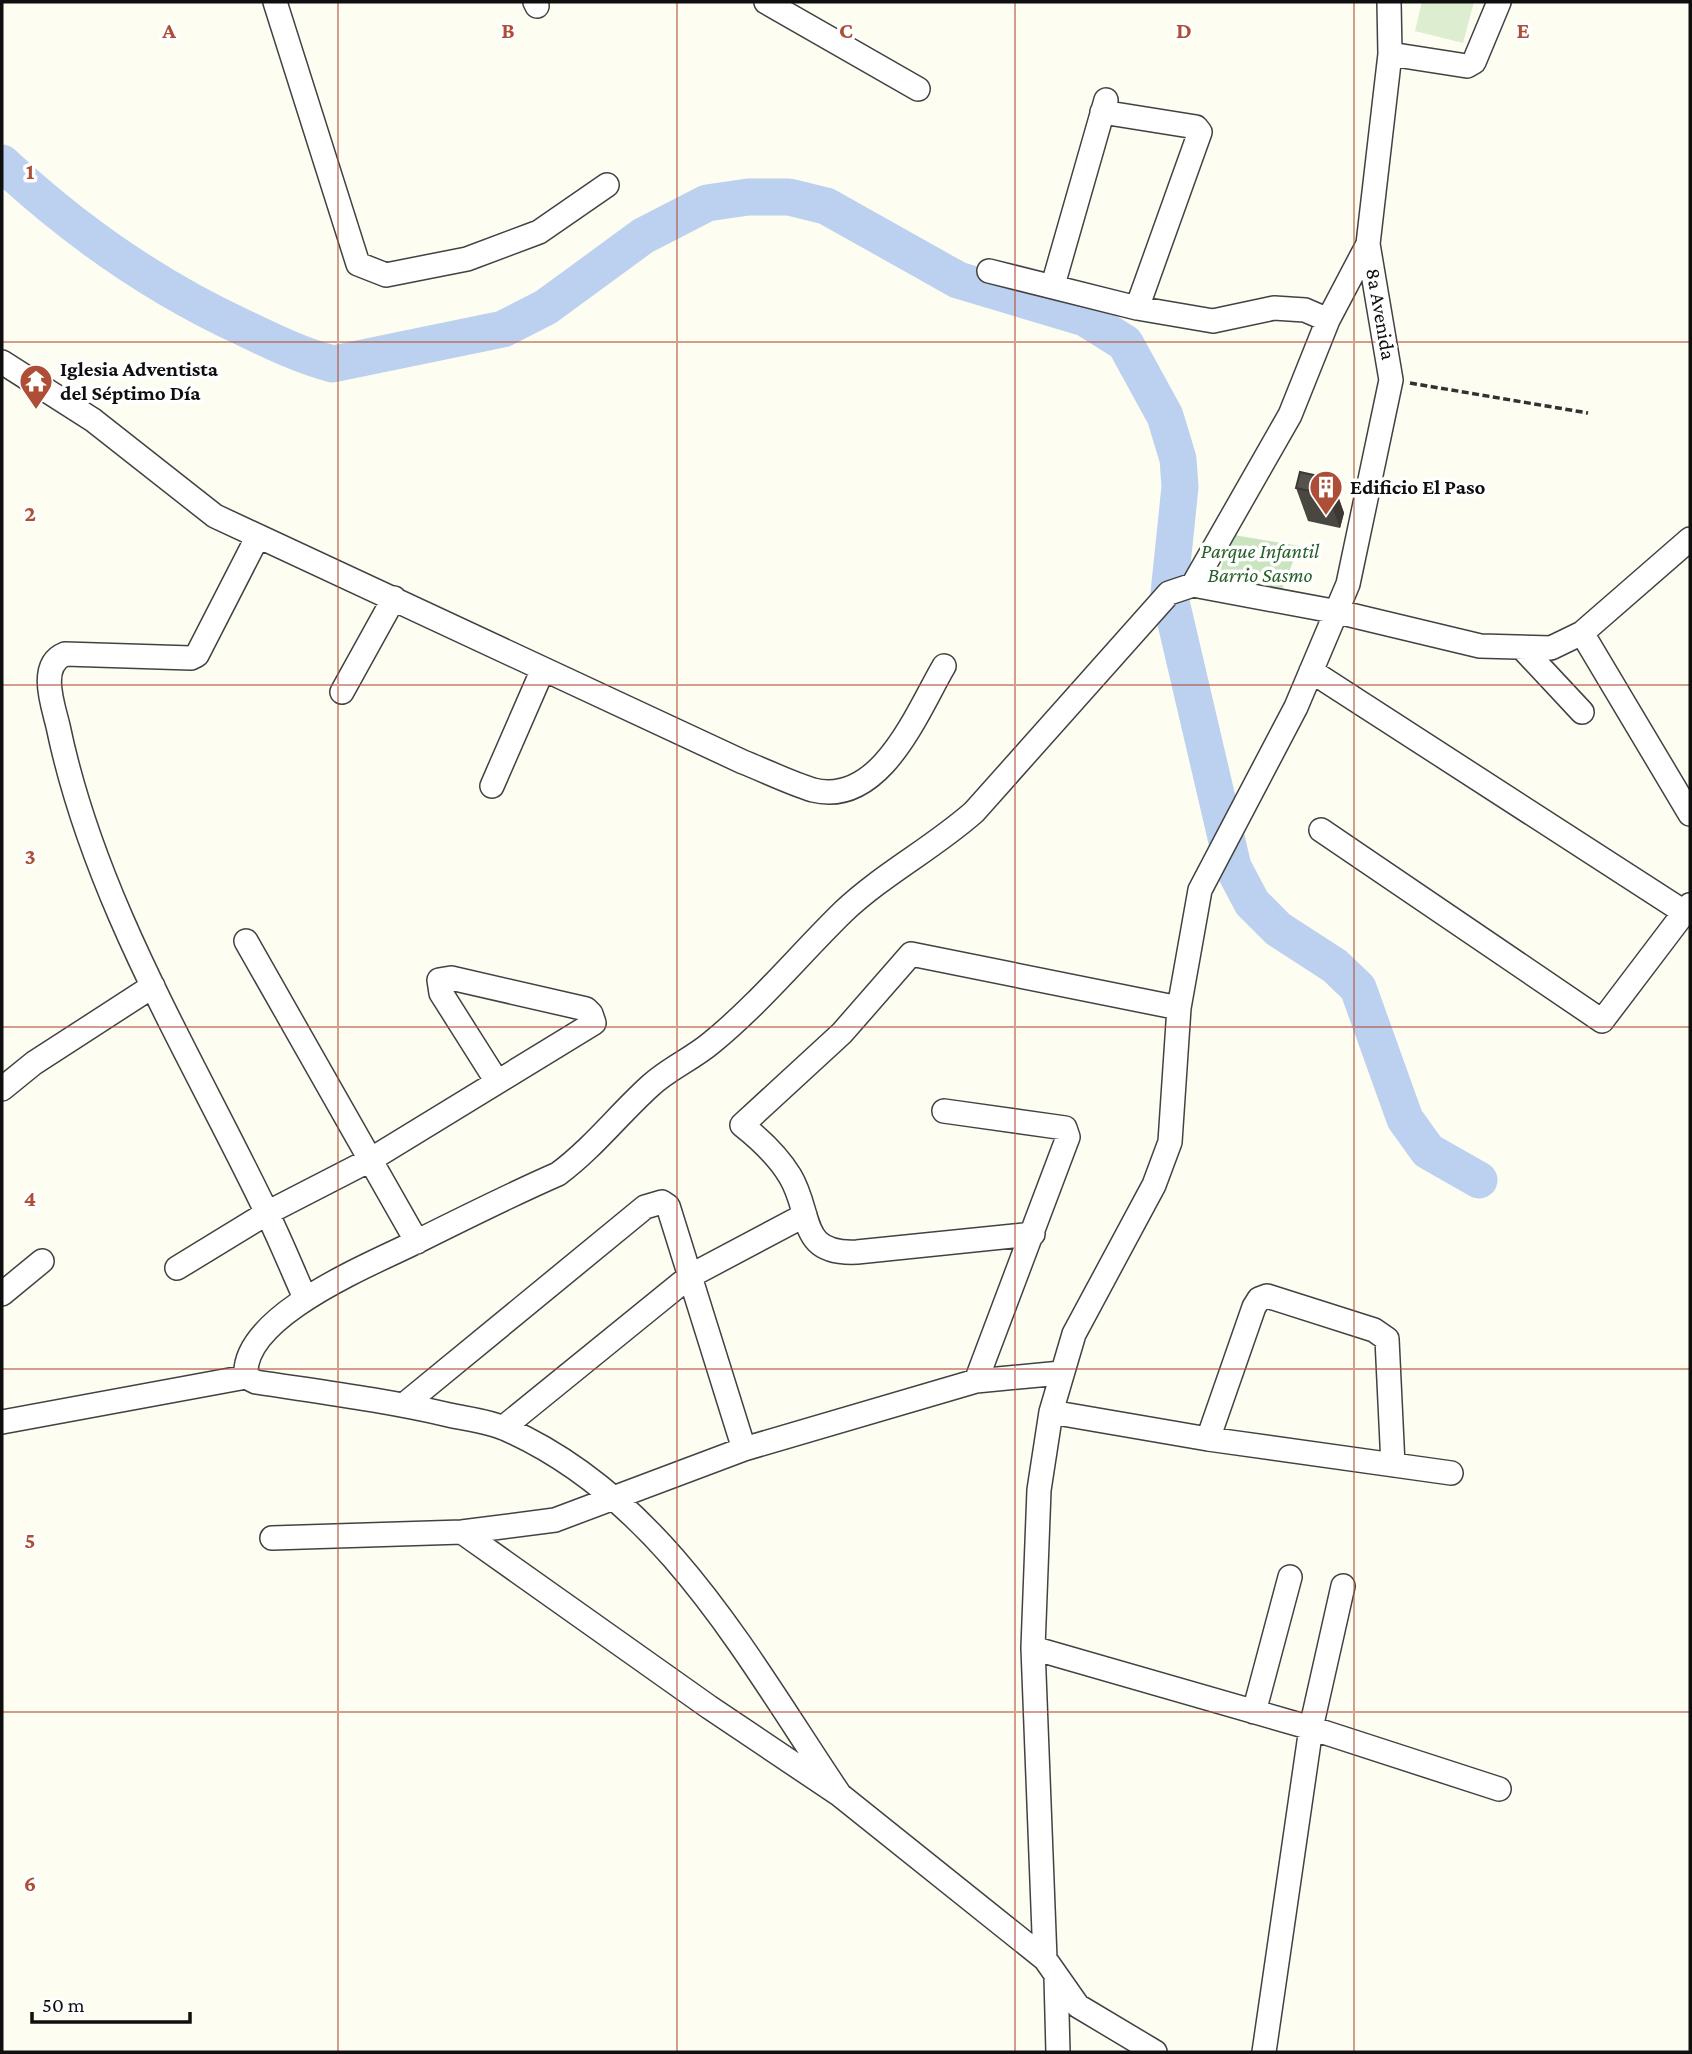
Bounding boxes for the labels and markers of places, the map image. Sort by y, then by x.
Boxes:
place label: Iglesia Adventista del Séptimo Día [60,357,219,405]
temple icon: Iglesia Adventista del Séptimo Día [17,362,55,411]
building icon: Edificio El Paso [1307,468,1345,517]
place label: Edificio El Paso [1350,475,1485,499]

